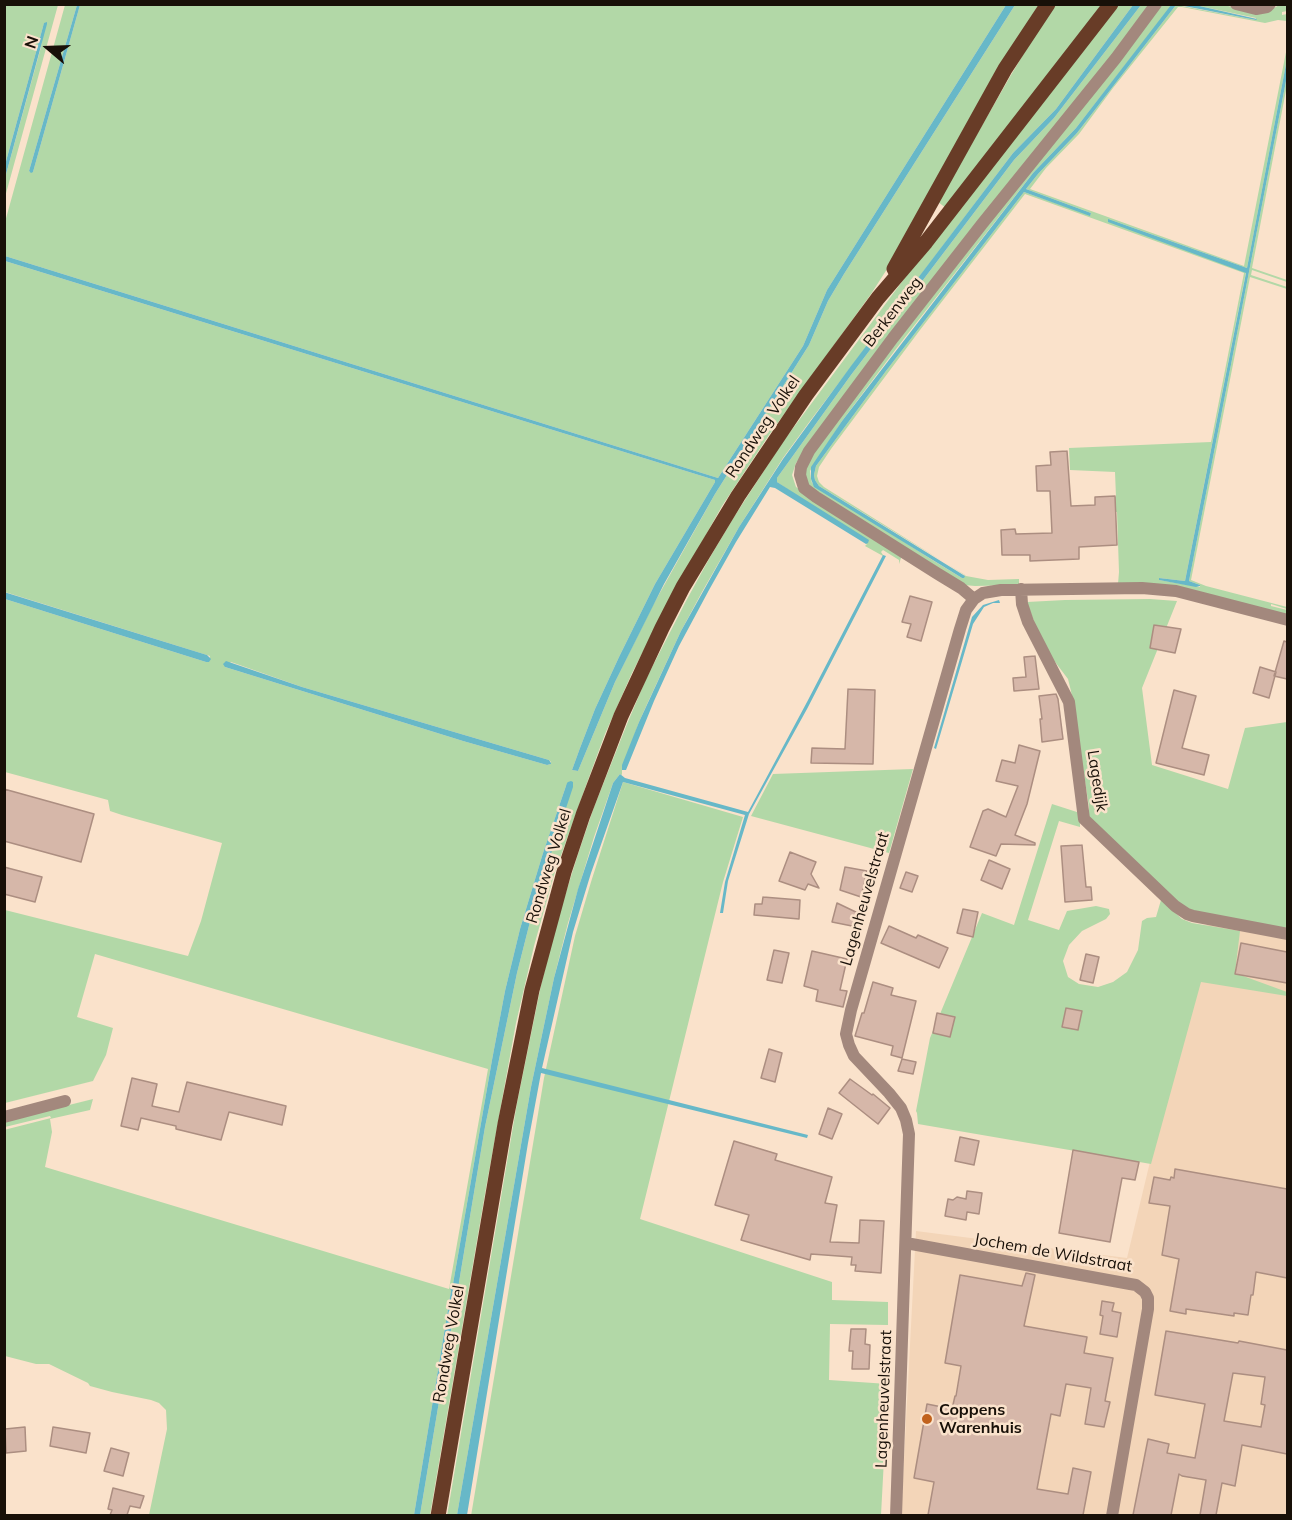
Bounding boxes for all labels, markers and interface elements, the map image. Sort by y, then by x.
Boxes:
north arrow [18,18,78,78]
text: N [20,33,42,51]
street label: Berkenweg [860,273,926,351]
street label: Rondweg Volkel [722,372,804,482]
street label: Lagedijk [1083,749,1111,813]
street label: Rondweg Volkel [522,806,576,926]
street label: Lagenheuvelstraat [837,830,893,968]
street label: Jochem de Wildstraat [973,1230,1133,1276]
street label: Rondweg Volkel [429,1284,469,1404]
street label: Lagenheuvelstraat [872,1330,896,1468]
place label: Coppens Warenhuis [939,1400,1022,1438]
marker: Coppens Warenhuis [920,1412,934,1426]

